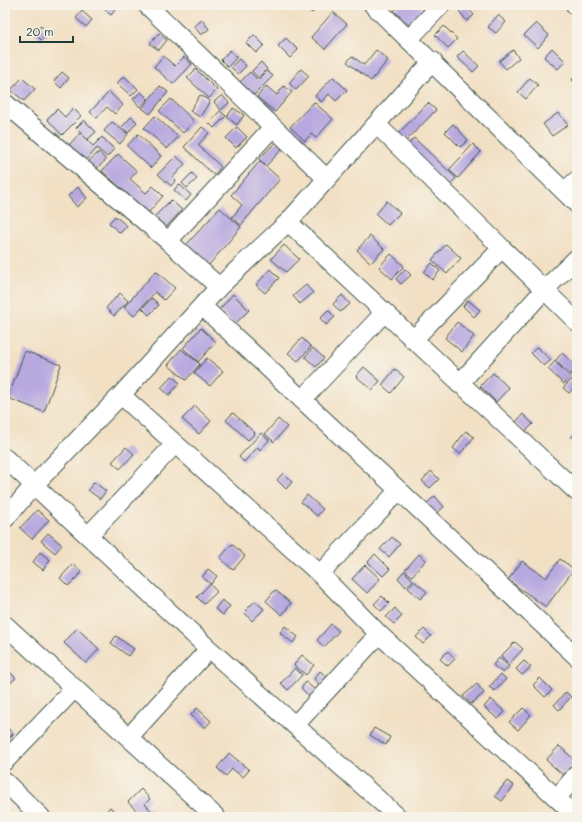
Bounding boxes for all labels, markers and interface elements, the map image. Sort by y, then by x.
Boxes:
scale bar [20,18,73,44]
text: 20 m [26,23,54,39]

